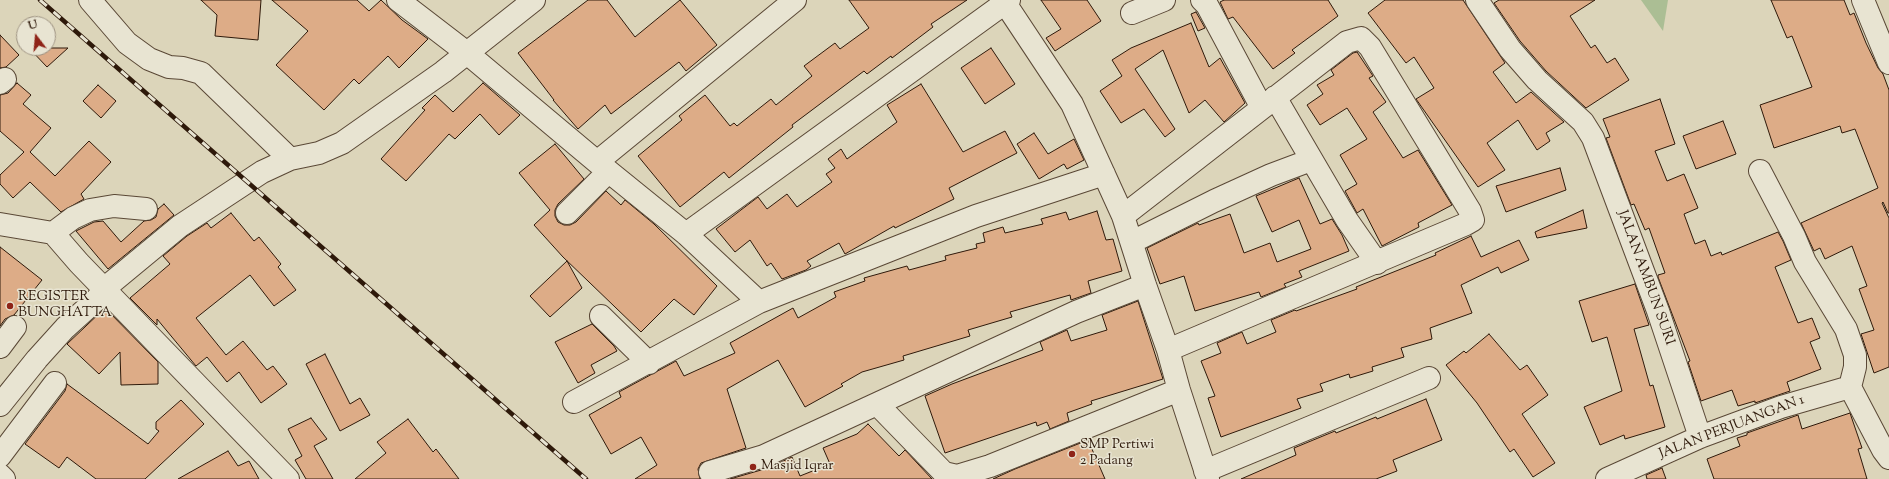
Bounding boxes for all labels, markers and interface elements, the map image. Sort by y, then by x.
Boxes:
north arrow [16,16,56,56]
text: U [26,16,39,34]
street label: JALAN AMBUN SURI [1613,208,1677,348]
place label: REGISTER BUNGHATTA [18,290,112,322]
marker: REGISTER BUNGHATTA [5,301,15,311]
street label: JALAN PERJUANGAN 1 [1657,392,1807,464]
place label: SMP Pertiwi 2 Padang [1080,438,1154,470]
marker: SMP Pertiwi 2 Padang [1067,449,1077,459]
place label: Masjid Iqrar [761,459,834,475]
marker: Masjid Iqrar [748,462,758,472]

